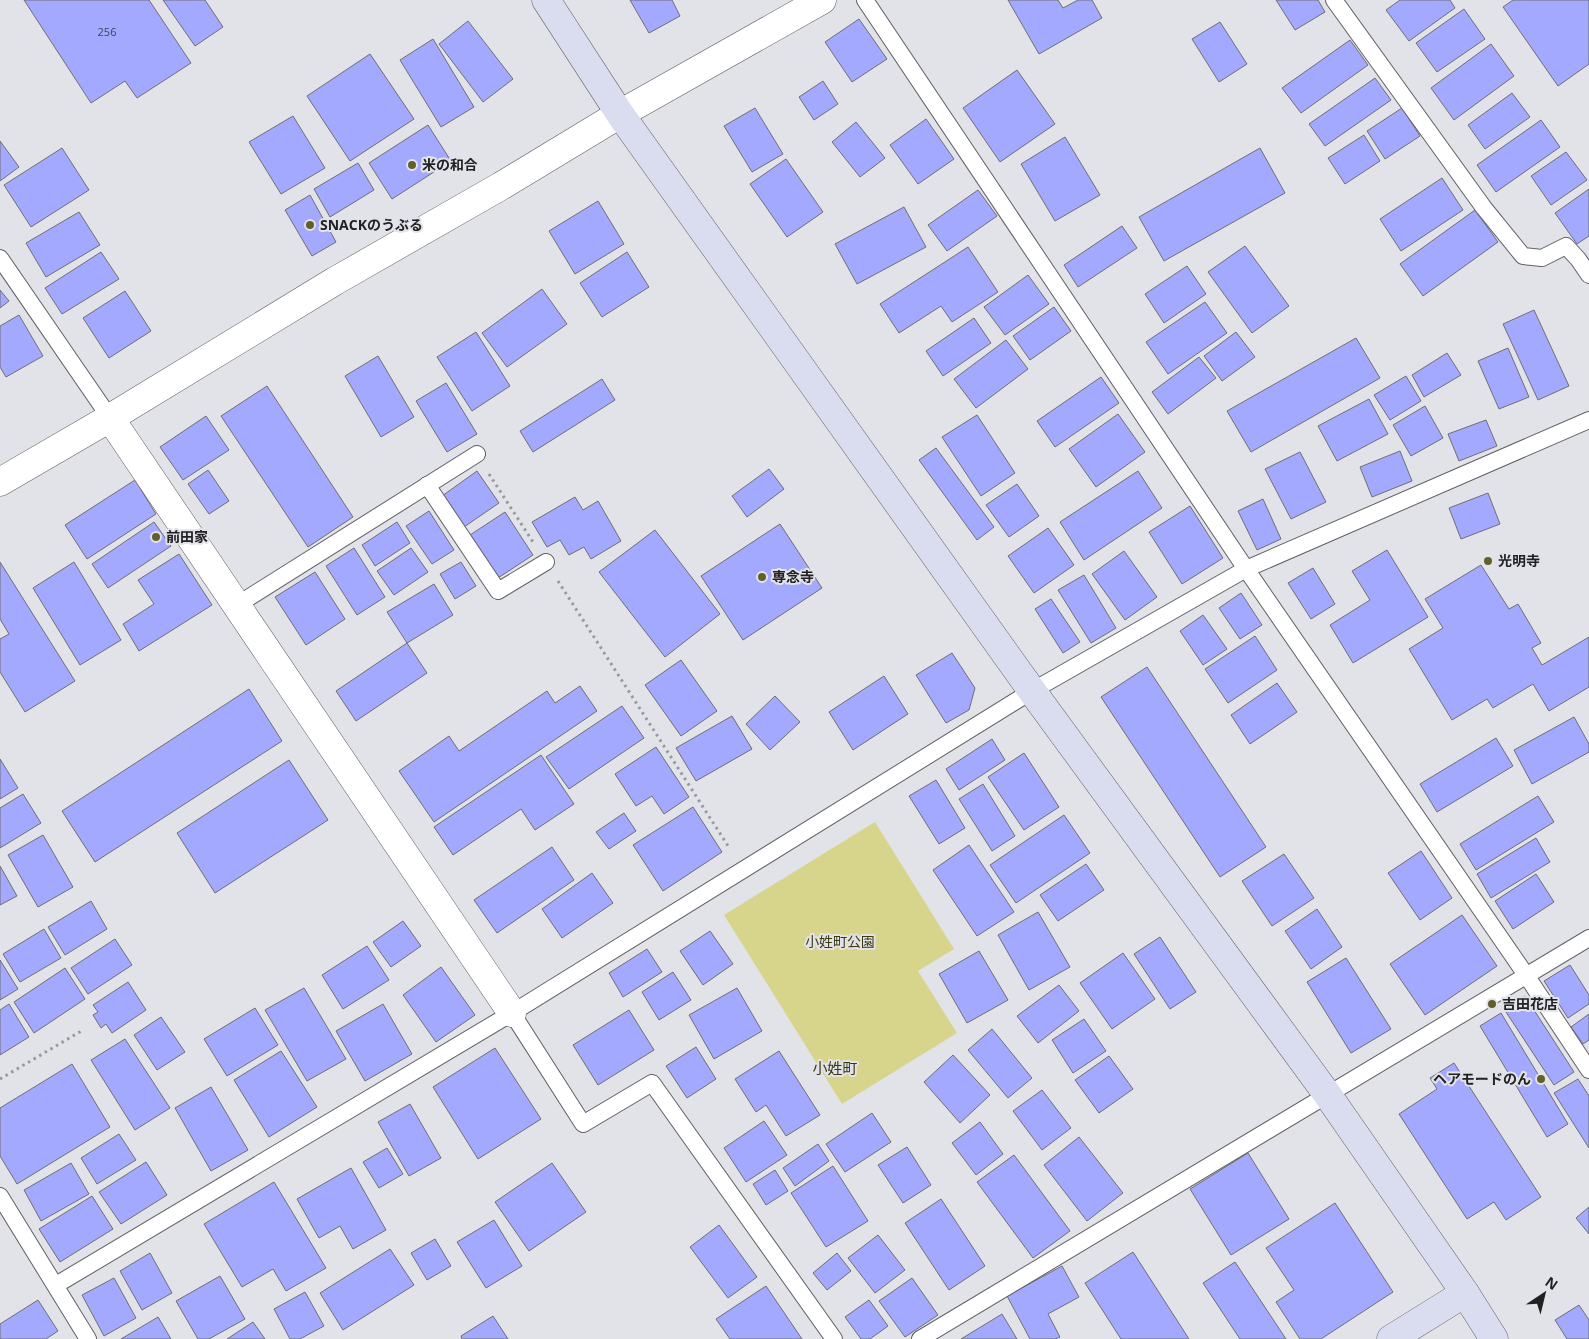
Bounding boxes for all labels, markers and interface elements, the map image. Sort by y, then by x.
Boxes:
house number: 256 [98,24,116,39]
place label: 米の和合 [422,155,478,174]
marker: 米の和合 [406,159,418,171]
place label: SNACKのうぶる [320,215,423,234]
marker: SNACKのうぶる [304,219,316,231]
place label: 前田家 [166,527,208,546]
marker: 前田家 [150,531,162,543]
place label: 光明寺 [1498,551,1540,570]
marker: 光明寺 [1482,555,1494,567]
place label: 専念寺 [772,567,814,586]
marker: 専念寺 [756,571,768,583]
park label: 小姓町公園 [805,932,875,951]
place label: 吉田花店 [1502,994,1558,1013]
marker: 吉田花店 [1486,998,1498,1010]
district label: 小姓町 [812,1058,858,1078]
place label: ヘアモードのん [1433,1069,1531,1088]
marker: ヘアモードのん [1535,1073,1547,1085]
north arrow [1519,1269,1569,1319]
text: N [1542,1272,1562,1294]

